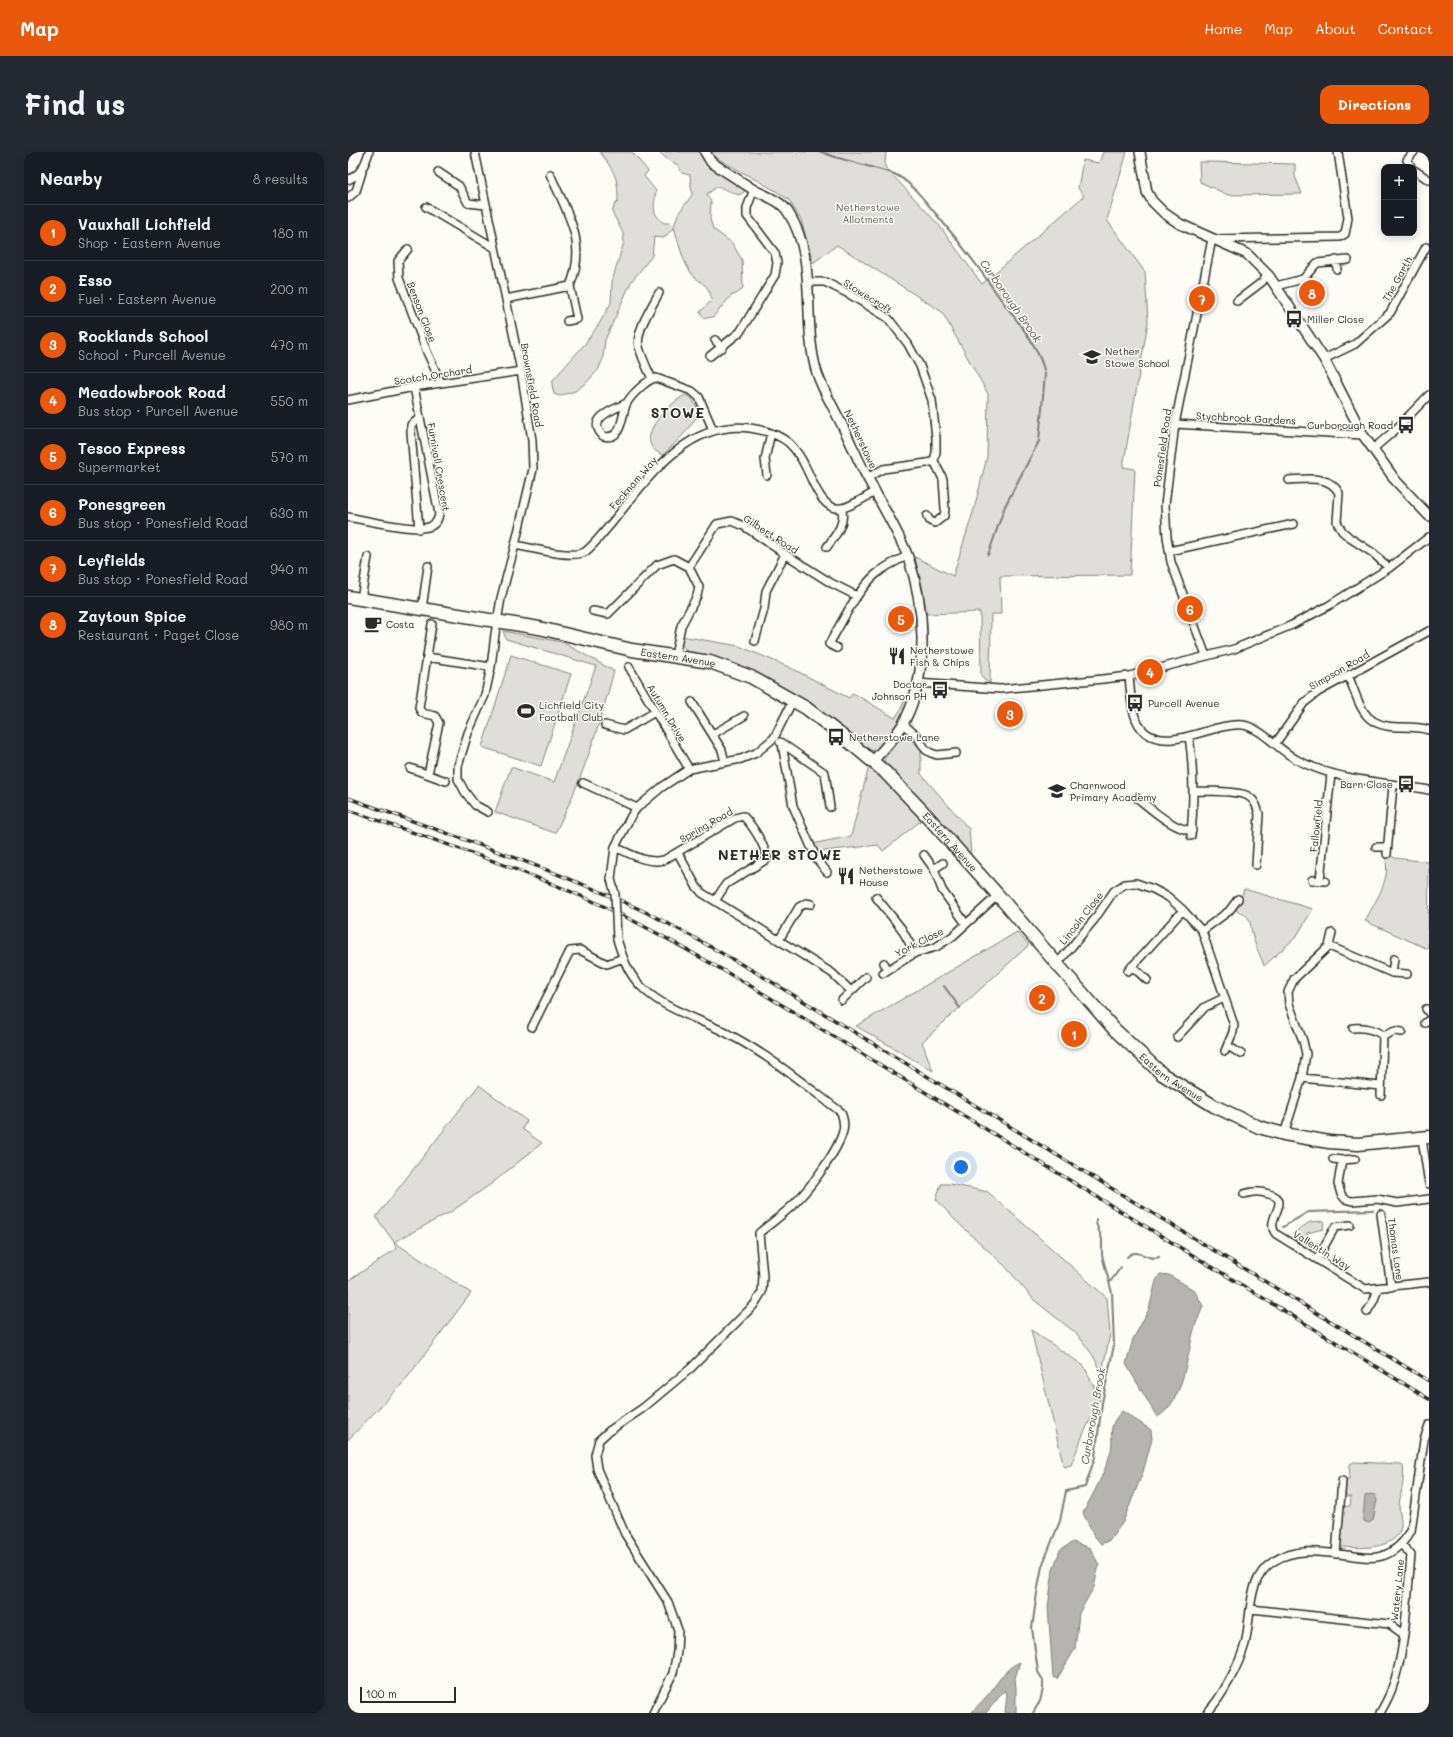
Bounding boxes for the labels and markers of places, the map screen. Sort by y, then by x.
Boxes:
pin: 8 [1299,278,1325,308]
pin: 7 [1189,284,1215,314]
bus stop icon: Miller Close [1284,309,1304,329]
place label: Miller Close [1307,312,1364,326]
place label: Nether Stowe School [1105,344,1170,370]
school or university icon: Nether Stowe School [1082,347,1102,367]
bus stop icon: Curborough Road [1396,415,1416,435]
place label: Curborough Road [1307,418,1393,432]
pin: 6 [1177,594,1203,624]
pin: 5 [888,604,914,634]
cafe icon: Costa [363,614,383,634]
place label: Costa [386,617,415,631]
place label: Netherstowe Fish & Chips [910,643,974,669]
restaurant icon: Netherstowe Fish & Chips [887,646,907,666]
pin: 4 [1137,657,1163,687]
place label: Doctor Johnson PH [872,677,927,703]
bus stop icon: Doctor Johnson PH [930,680,950,700]
bus stop icon: Purcell Avenue [1125,693,1145,713]
place label: Purcell Avenue [1148,696,1220,710]
place label: Lichfield City Football Club [539,698,604,724]
pin: 3 [997,699,1023,729]
sports icon: Lichfield City Football Club [516,701,536,721]
bus stop icon: Netherstowe Lane [826,727,846,747]
place label: Netherstowe Lane [849,730,939,744]
bus stop icon: Barn Close [1396,774,1416,794]
place label: Barn Close [1340,777,1393,791]
place label: Charnwood Primary Academy [1070,778,1157,804]
school or university icon: Charnwood Primary Academy [1047,781,1067,801]
place label: Netherstowe House [859,863,923,889]
restaurant icon: Netherstowe House [836,866,856,886]
pin: 2 [1029,983,1055,1013]
pin: 1 [1061,1019,1087,1049]

